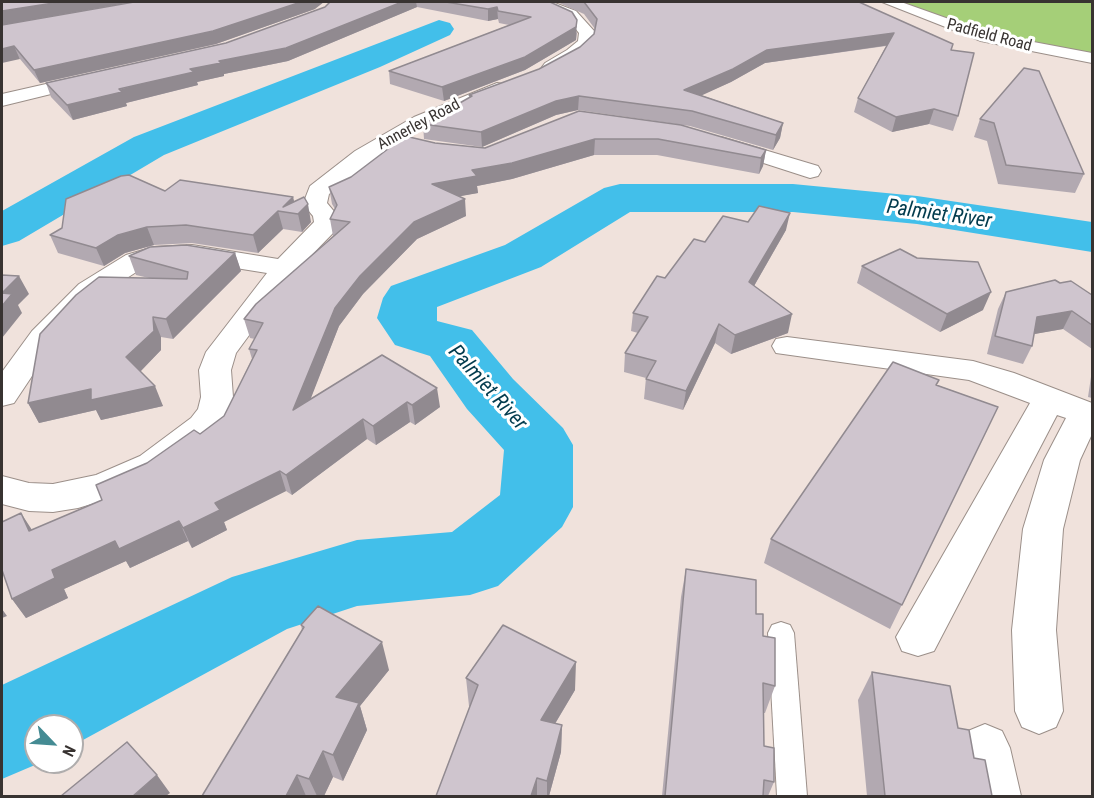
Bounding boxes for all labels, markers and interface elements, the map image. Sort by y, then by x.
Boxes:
street label: Padfield Road [944,15,1034,57]
street label: Annerley Road [374,95,464,155]
water label: Palmiet River [885,195,993,235]
water label: Palmiet River [442,340,532,436]
north arrow [24,714,84,774]
text: N [58,743,80,759]

